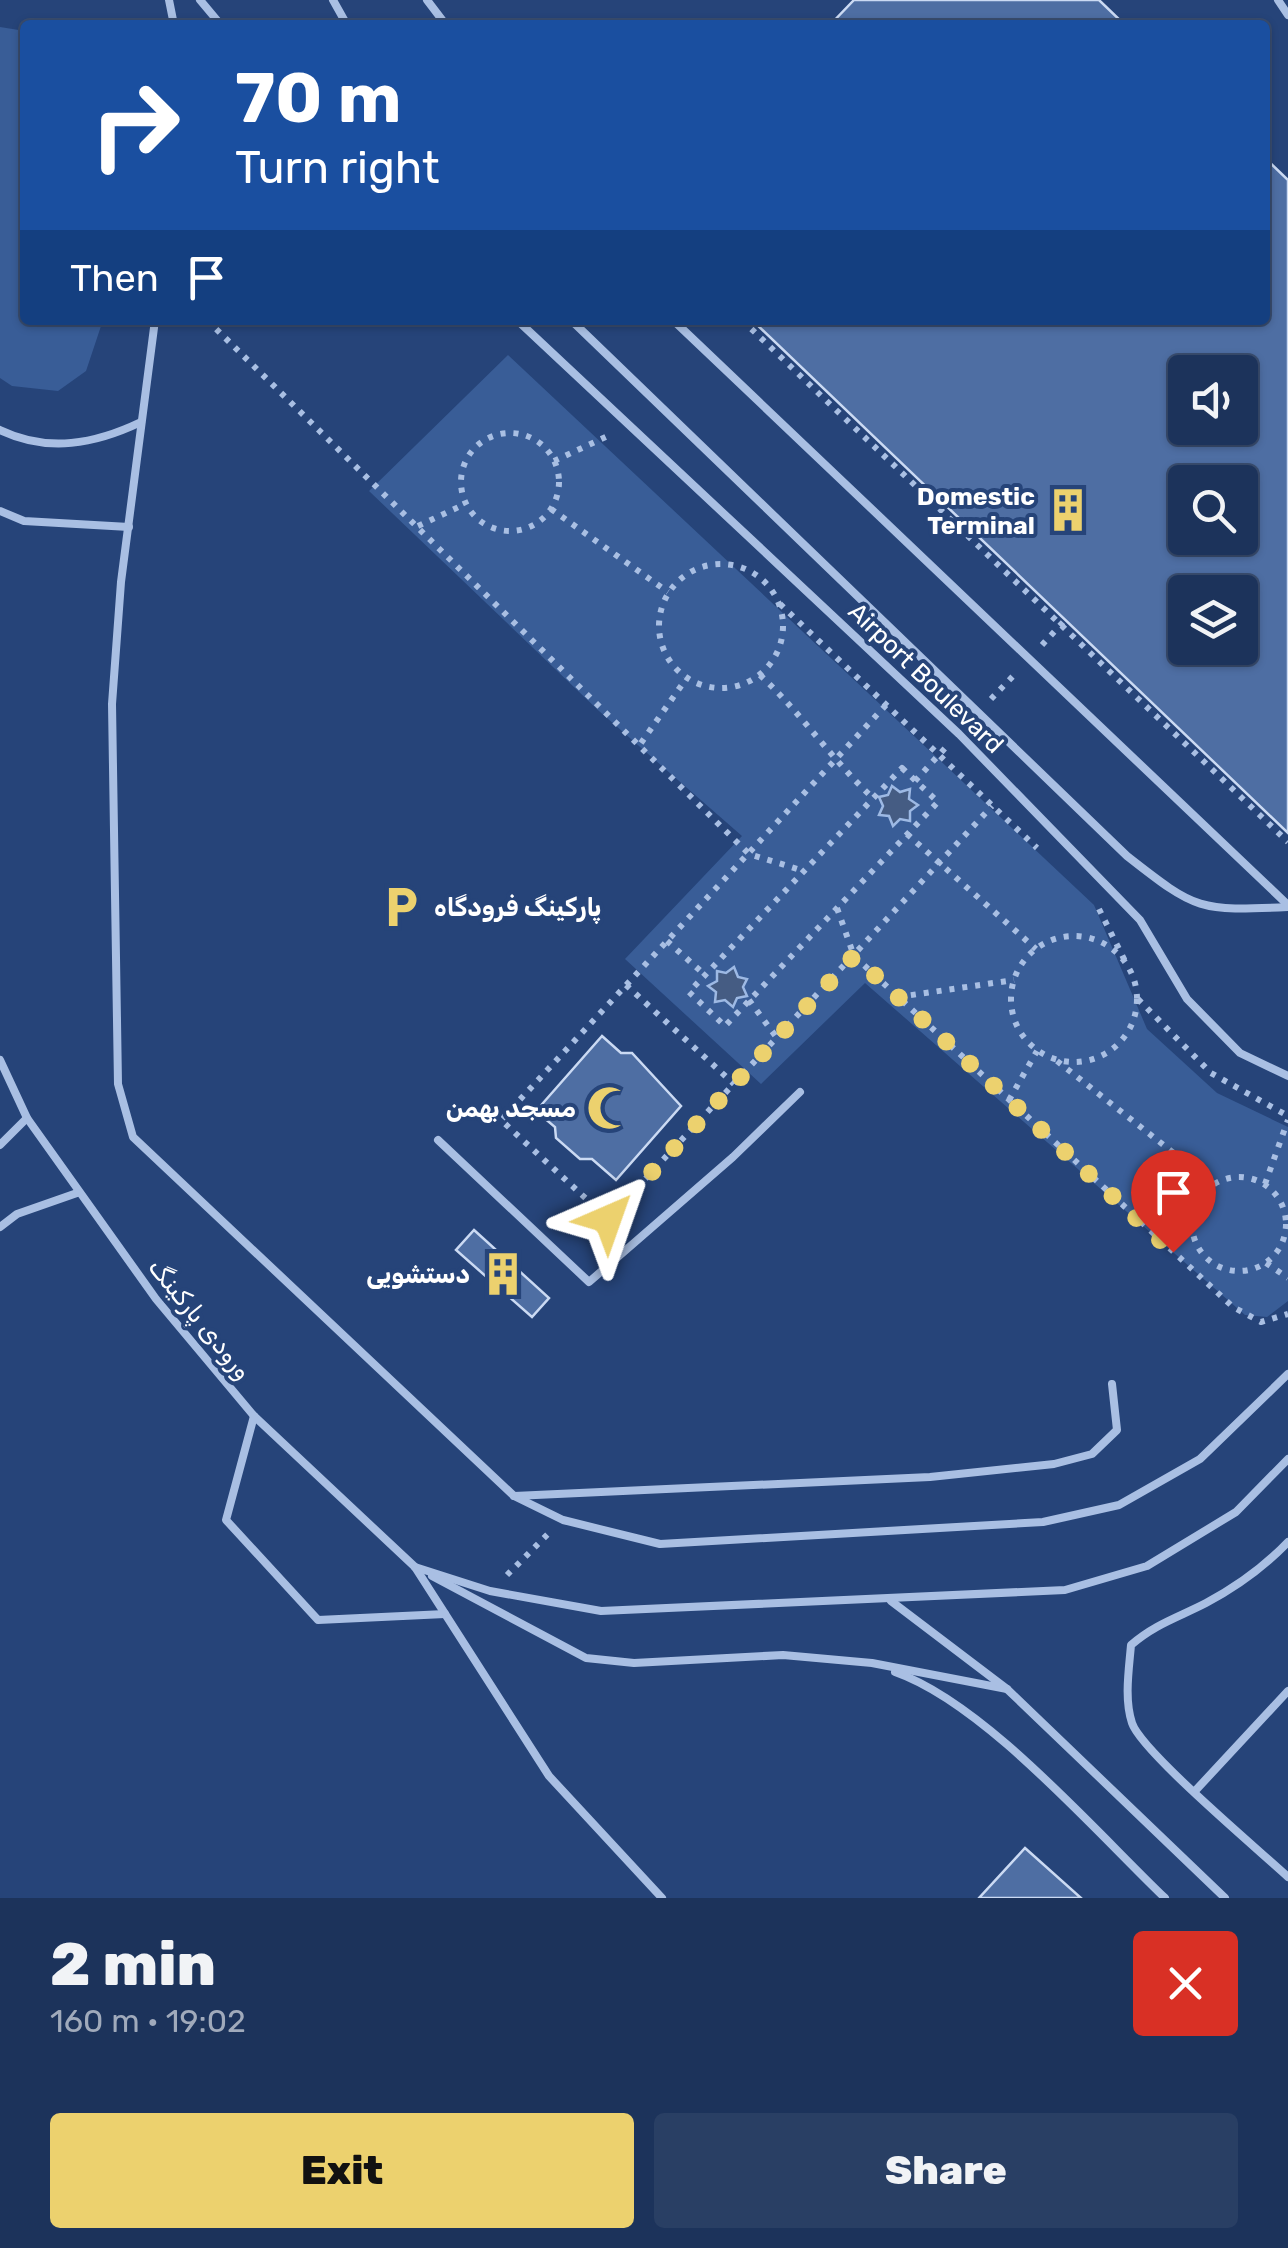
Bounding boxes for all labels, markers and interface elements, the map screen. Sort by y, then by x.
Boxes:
text: 70 m [235,57,402,140]
icon: right [70,60,200,190]
text: Turn right [235,141,439,194]
icon: arrive [179,250,234,305]
text: Then [70,255,159,301]
map controls [1168,355,1258,665]
button: sound [1168,355,1258,445]
button: search [1168,465,1258,555]
place label: Domestic Terminal [917,482,1035,540]
building icon: Domestic Terminal [1044,486,1092,534]
button: layers [1168,575,1258,665]
street label: Airport Boulevard [843,597,1009,759]
parking icon: پارکینگ فرودگاه [377,883,425,931]
place label: پارکینگ فرودگاه [434,893,601,925]
mosque icon: مسجد بهمن [585,1084,633,1132]
place label: مسجد بهمن [446,1094,576,1123]
pin [1131,1150,1216,1253]
icon: arrive [1146,1165,1201,1220]
position arrow [556,1167,660,1271]
building icon: دستشویی [479,1250,527,1298]
street label: ورودی پارکینگ [141,1253,258,1387]
place label: دستشویی [366,1260,470,1289]
text: 2 min [50,1929,216,2000]
button: close [1133,1931,1238,2036]
text: 160 m · 19:02 [50,2002,246,2040]
button: Exit [50,2113,634,2228]
button: Share [654,2113,1238,2228]

